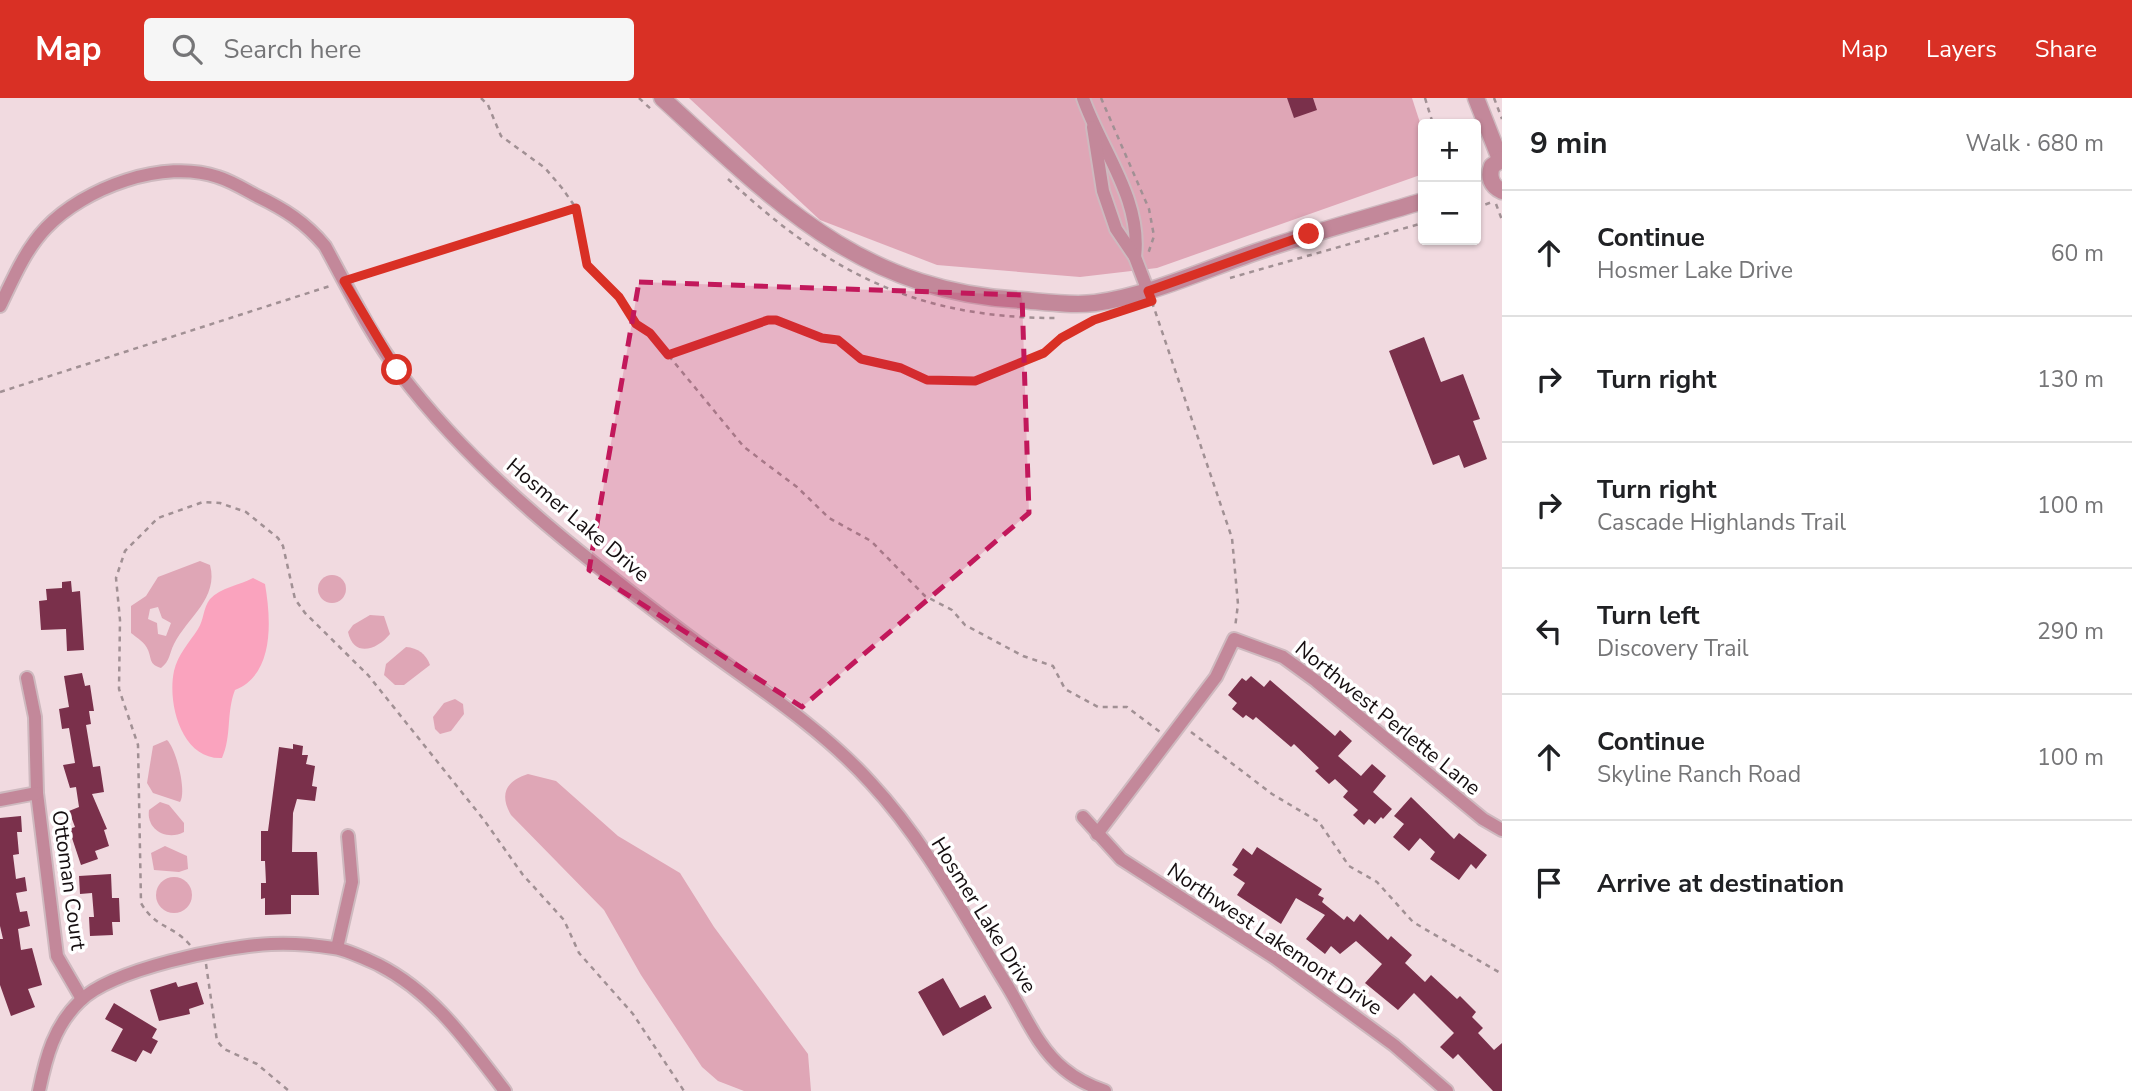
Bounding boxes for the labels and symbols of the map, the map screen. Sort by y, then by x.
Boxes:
route end [1293,218,1324,249]
route start [381,354,412,385]
street label: Hosmer Lake Drive [500,452,656,588]
street label: Northwest Perlette Lane [1289,634,1487,802]
street label: Ottoman Court [45,808,93,952]
street label: Hosmer Lake Drive [925,832,1043,998]
street label: Northwest Lakemont Drive [1162,856,1388,1022]

